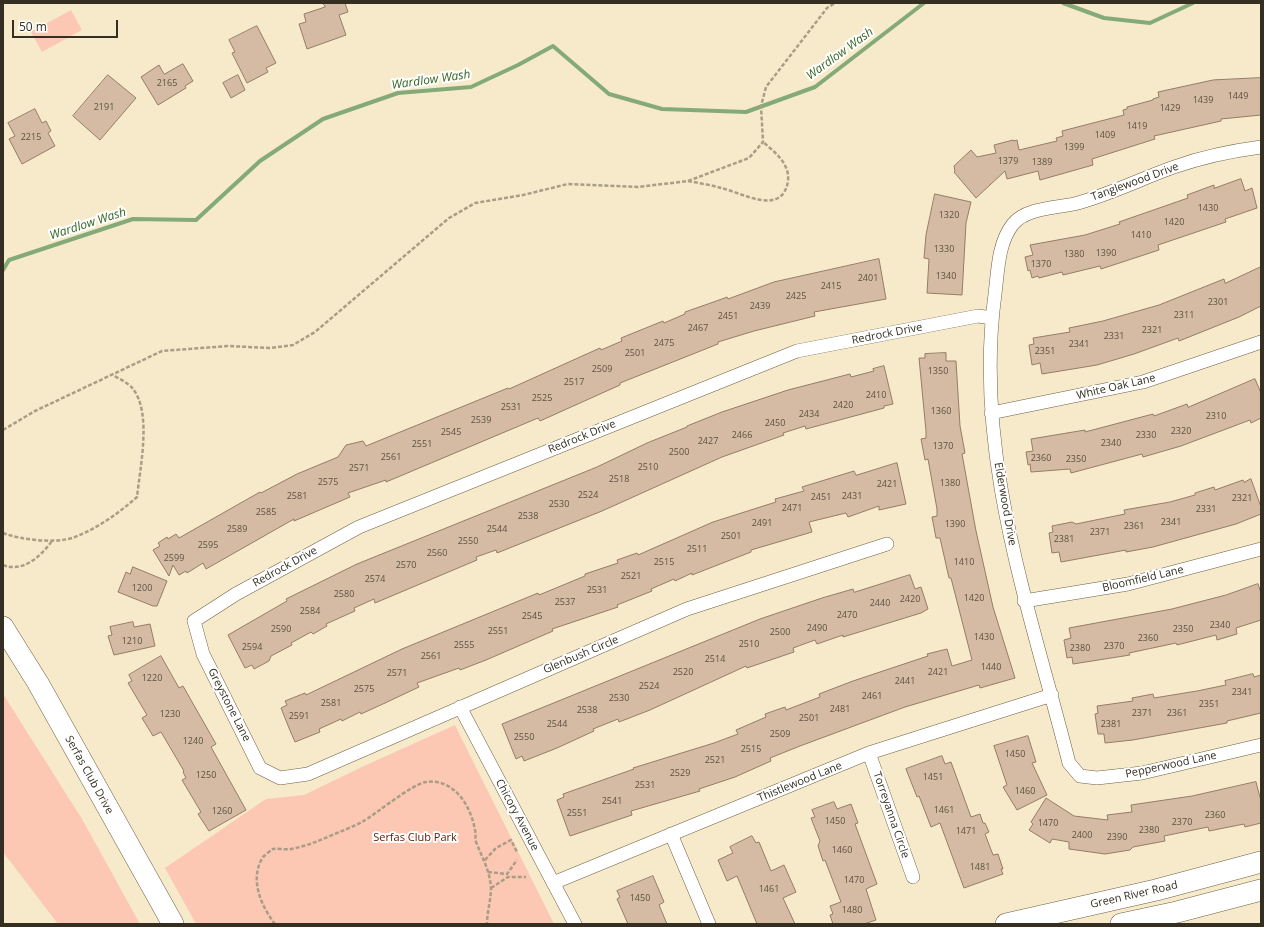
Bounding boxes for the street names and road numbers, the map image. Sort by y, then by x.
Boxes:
street label: Tanglewood Drive [1089,160,1181,204]
street label: Redrock Drive [851,321,923,347]
street label: White Oak Lane [1075,371,1157,403]
street label: Redrock Drive [546,417,618,457]
street label: Elderwood Drive [991,461,1019,547]
street label: Redrock Drive [250,544,320,590]
street label: Bloomfield Lane [1101,563,1185,595]
street label: Glenbush Circle [541,633,621,677]
street label: Greystone Lane [205,666,253,744]
street label: Serfas Club Drive [62,734,116,816]
street label: Pepperwood Lane [1124,749,1218,781]
street label: Thistlewood Lane [756,759,844,805]
street label: Torreyanna Circle [870,770,912,860]
street label: Chicory Avenue [493,777,541,853]
street label: Green River Road [1089,879,1179,911]

